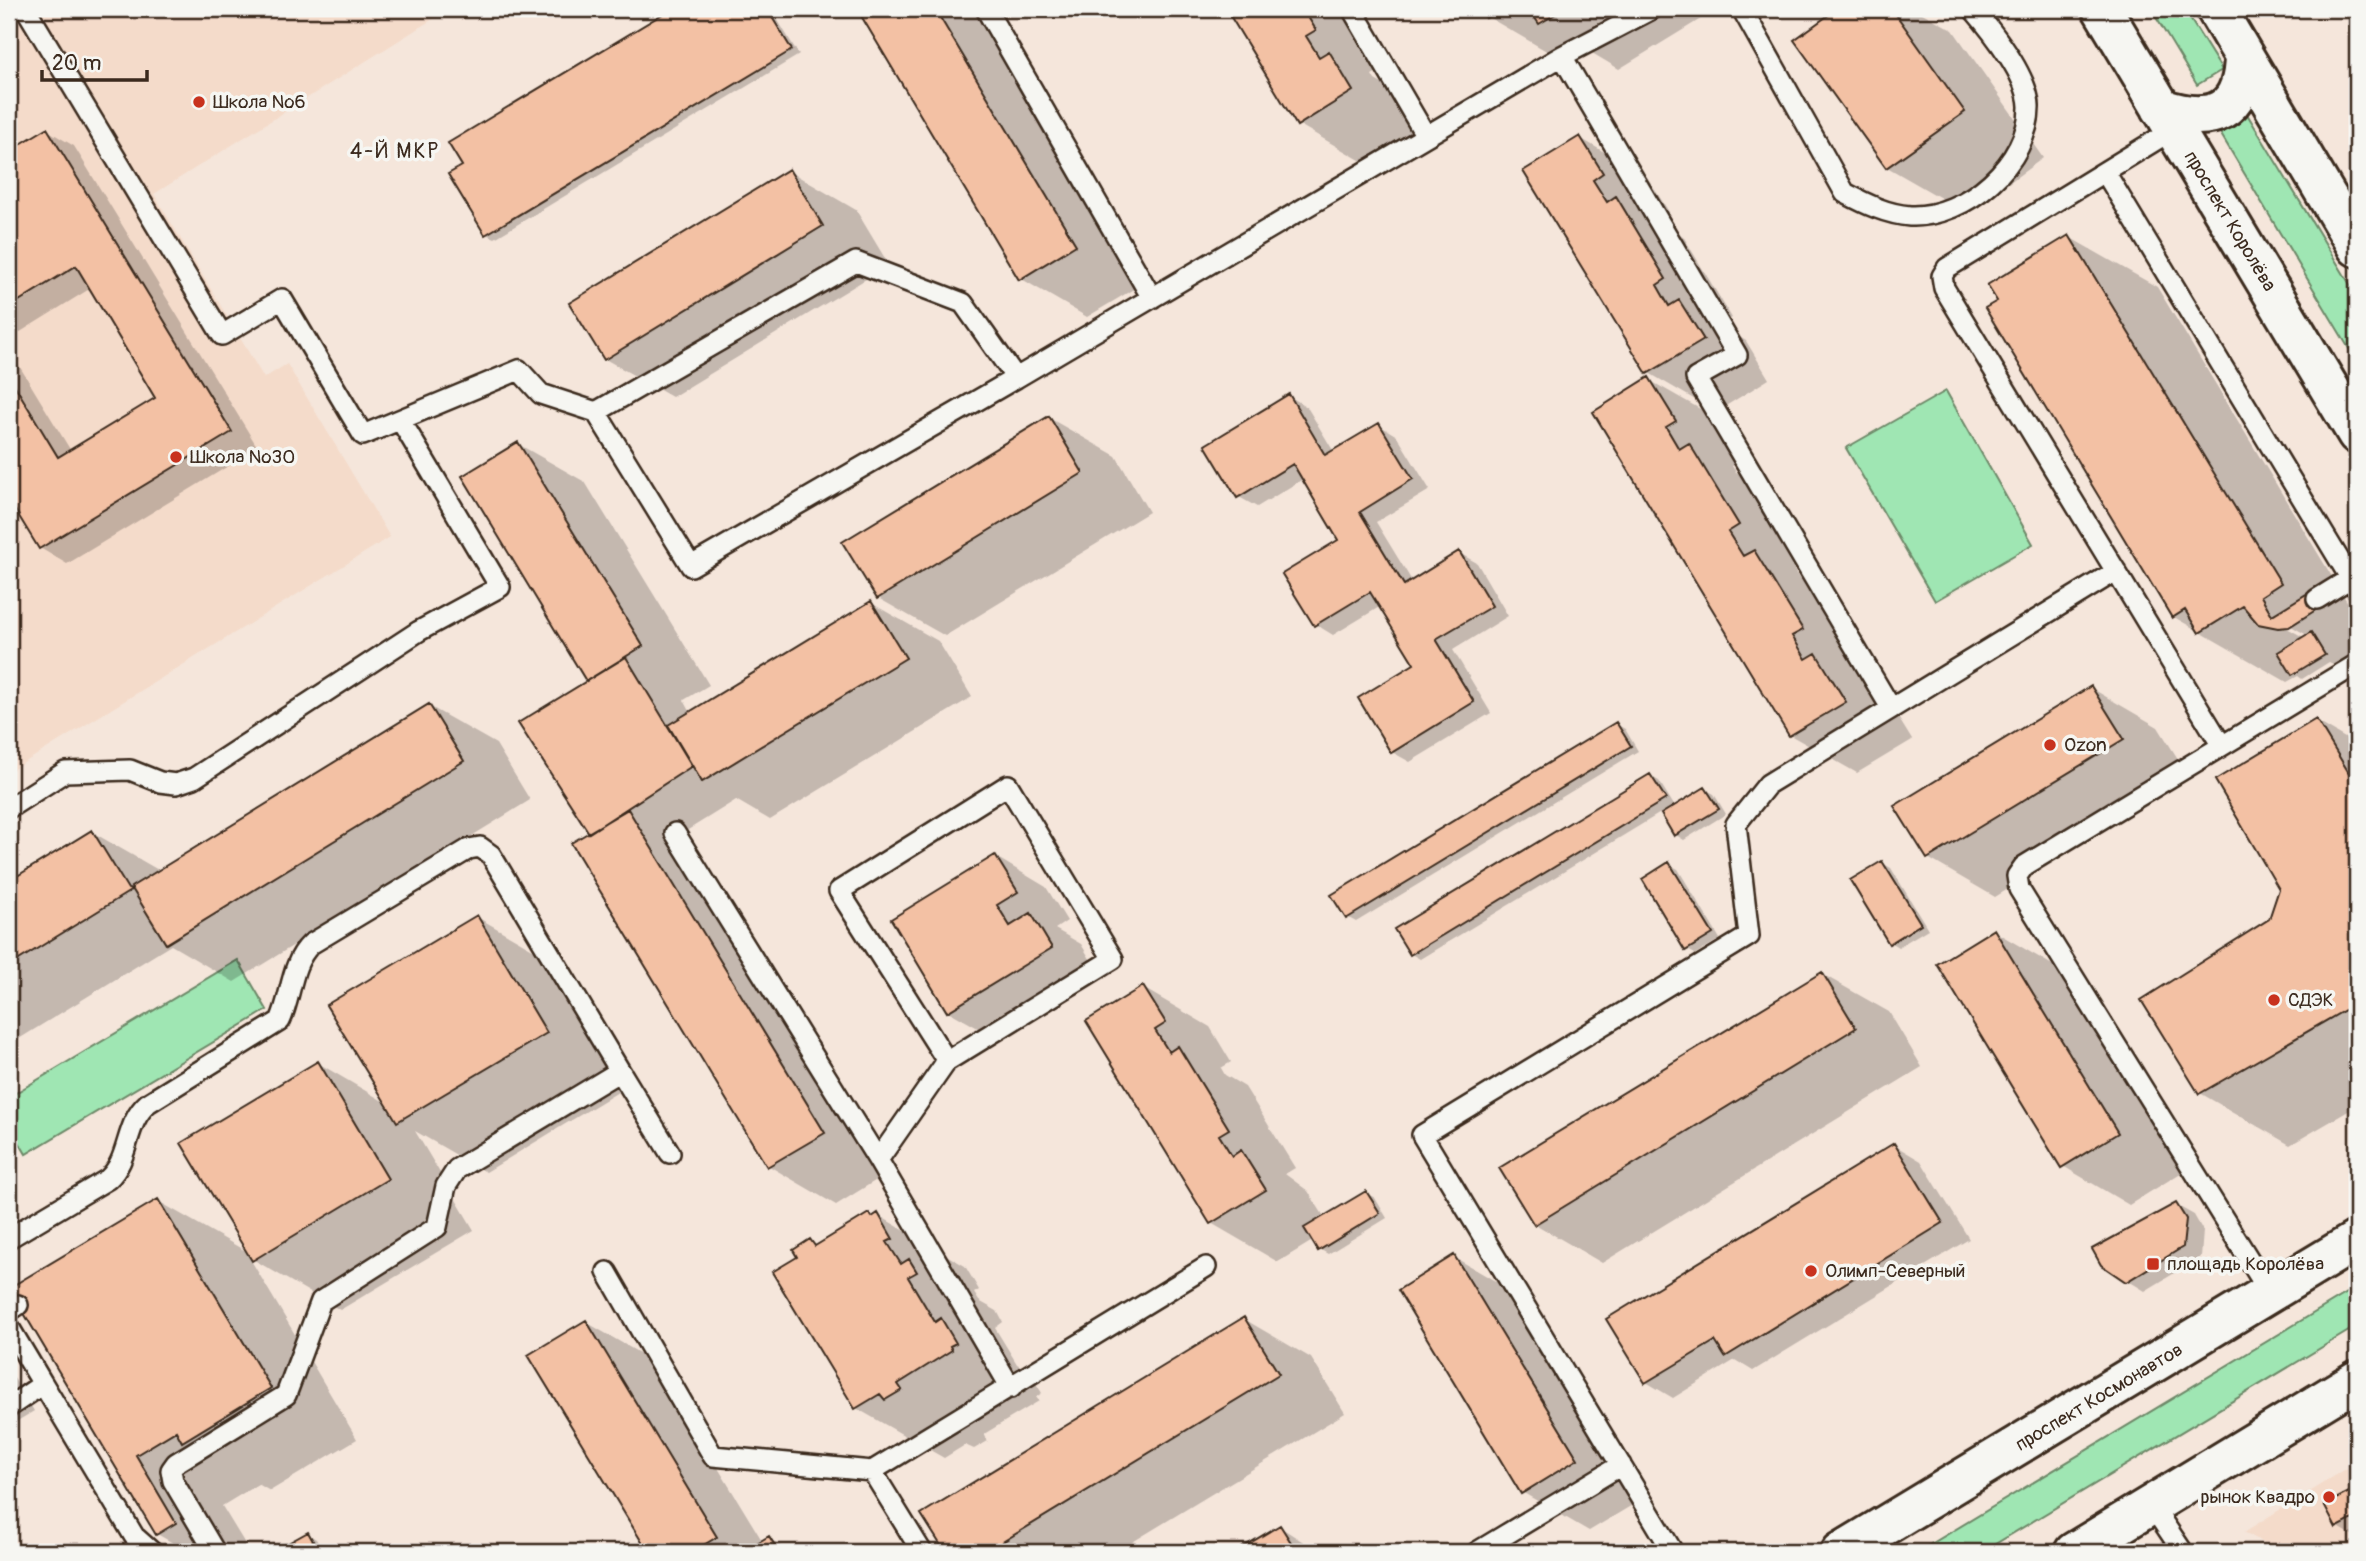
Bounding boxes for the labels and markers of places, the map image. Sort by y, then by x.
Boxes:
place label: Школа №6 [213,90,306,114]
marker: Школа №6 [191,94,207,110]
place label: Школа №30 [190,445,295,469]
marker: Школа №30 [168,449,184,465]
place label: Ozon [2064,733,2107,757]
marker: Ozon [2042,737,2058,753]
place label: СДЭК [2288,988,2333,1012]
marker: СДЭК [2266,992,2282,1008]
place label: площадь Королёва [2167,1252,2324,1276]
marker: площадь Королёва [2145,1256,2161,1272]
place label: Олимп-Северный [1825,1259,1965,1283]
marker: Олимп-Северный [1803,1263,1819,1279]
place label: рынок Квадро [2201,1485,2315,1509]
marker: рынок Квадро [2321,1489,2337,1505]

